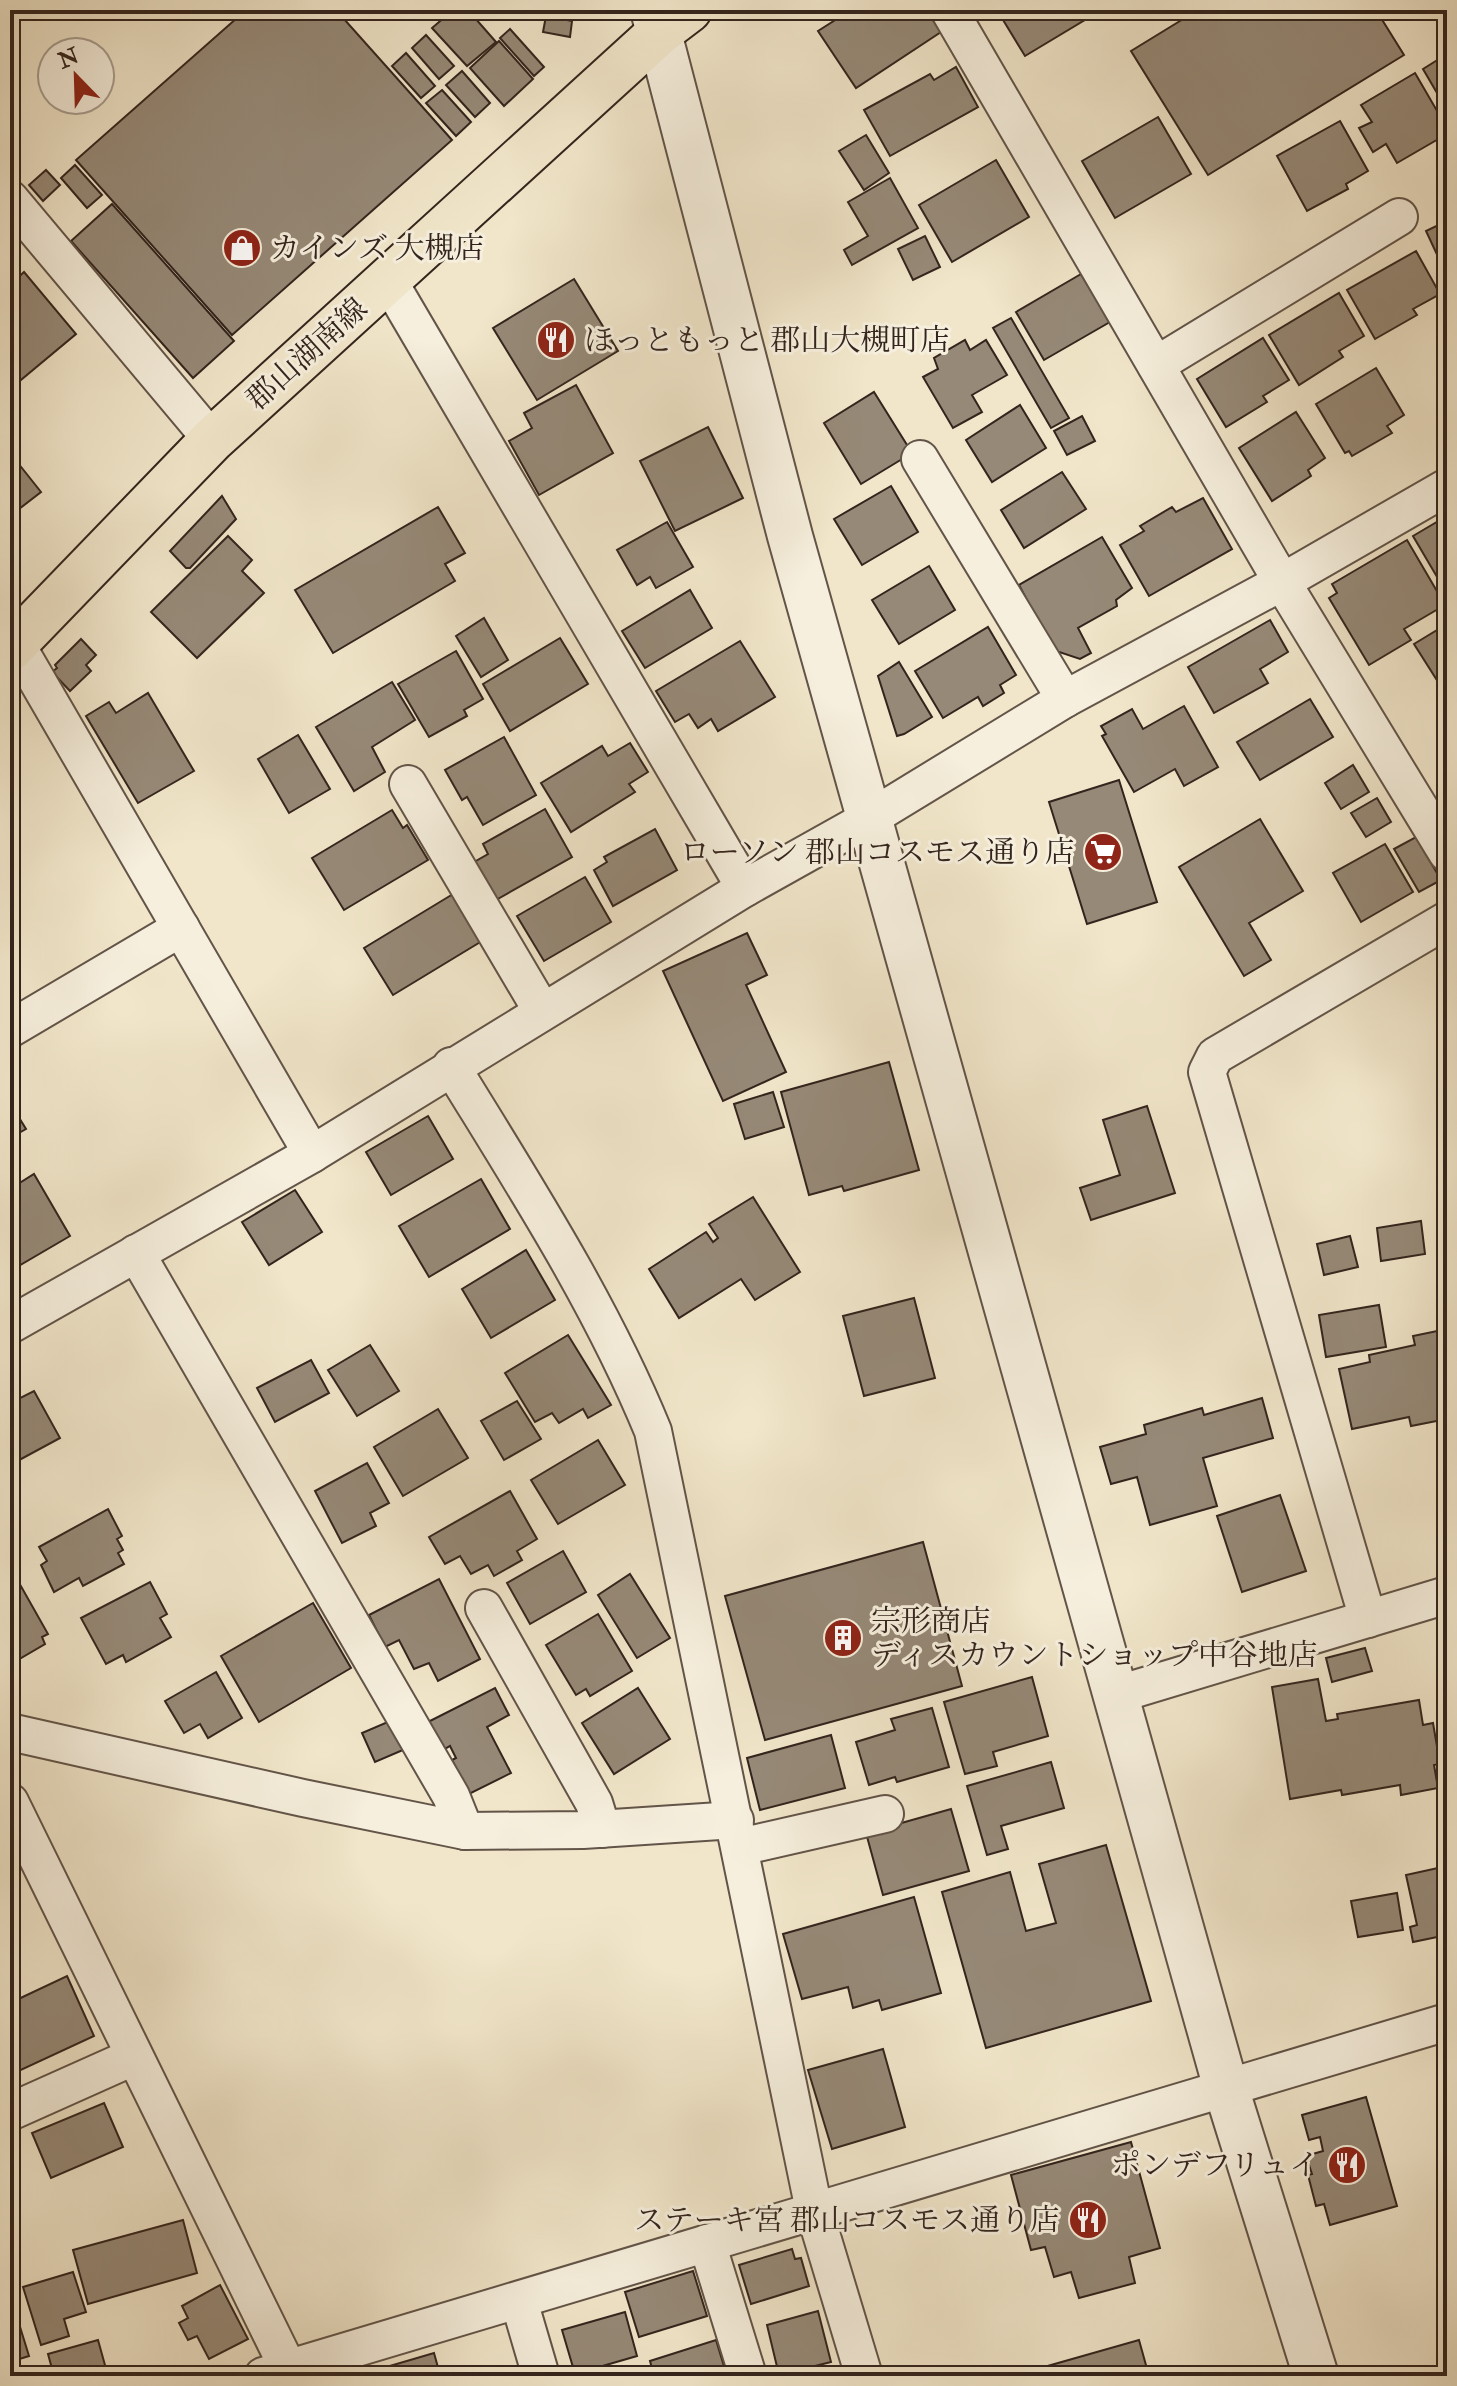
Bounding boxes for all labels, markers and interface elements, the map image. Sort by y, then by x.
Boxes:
north arrow [36,36,116,116]
text: N [53,42,83,76]
shop icon: カインズ 大槻店 [221,227,263,269]
place label: カインズ 大槻店 [270,230,485,267]
street label: 郡山湖南線 [239,290,375,418]
restaurant icon: ほっともっと 郡山大槻町店 [535,319,577,361]
place label: ほっともっと 郡山大槻町店 [584,322,950,359]
supermarket icon: ローソン 郡山コスモス通り店 [1082,831,1124,873]
place label: ローソン 郡山コスモス通り店 [680,834,1075,871]
place label: 宗形商店 ディスカウントショップ中谷地店 [871,1603,1318,1674]
building icon: 宗形商店 ディスカウントショップ中谷地店 [822,1617,864,1659]
restaurant icon: ポンデフリュイ [1326,2144,1368,2186]
place label: ポンデフリュイ [1111,2147,1319,2184]
restaurant icon: ステーキ宮 郡山コスモス通り店 [1067,2199,1109,2241]
place label: ステーキ宮 郡山コスモス通り店 [634,2202,1060,2239]

